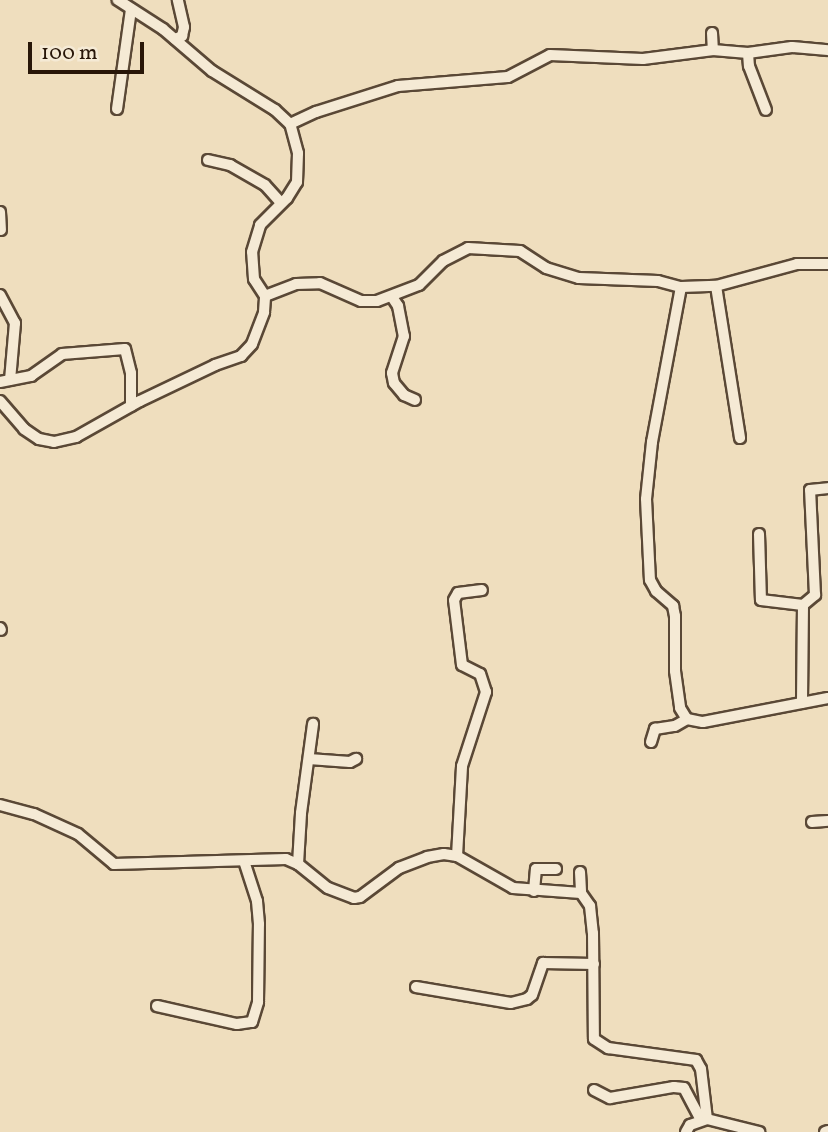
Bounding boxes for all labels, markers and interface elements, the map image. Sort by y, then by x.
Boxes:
scale bar [32,28,147,72]
text: 100 m [41,39,98,68]

